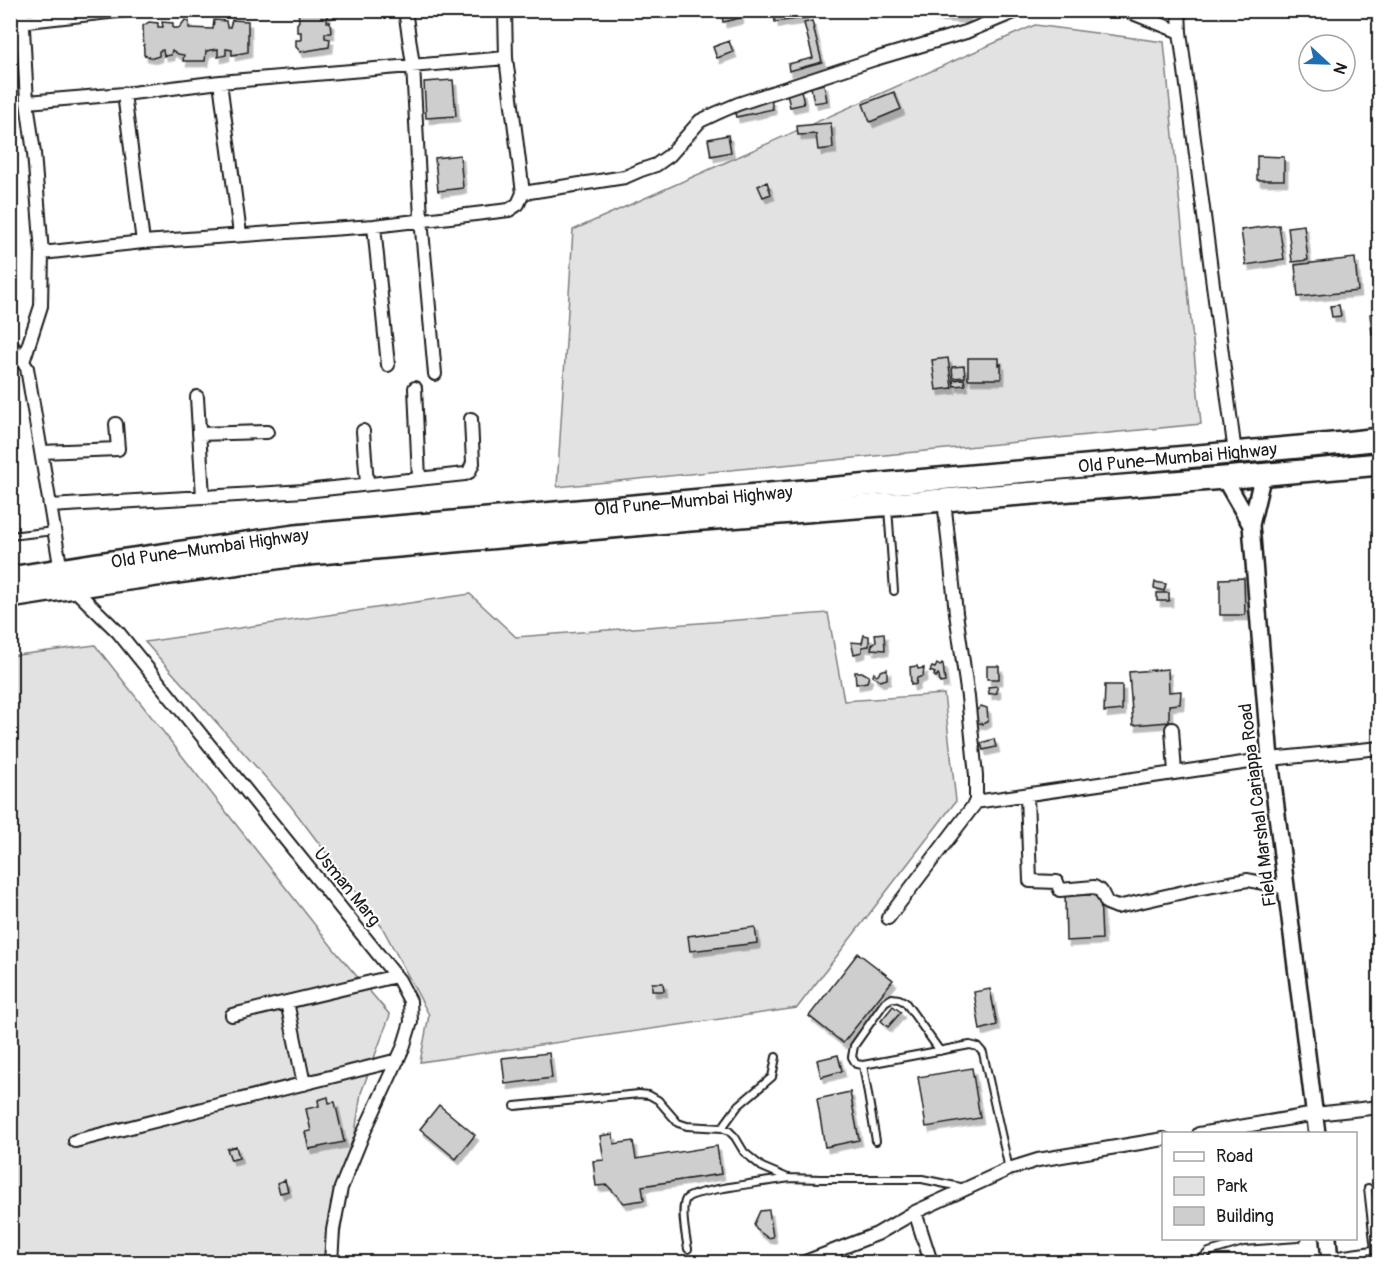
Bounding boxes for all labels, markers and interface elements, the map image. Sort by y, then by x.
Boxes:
north arrow [1297,33,1357,93]
text: N [1329,59,1351,77]
street label: Old Pune–Mumbai Highway [1077,437,1278,478]
street label: Old Pune–Mumbai Highway [593,480,794,521]
street label: Old Pune–Mumbai Highway [109,523,310,573]
street label: Field Marshal Cariappa Road [1234,702,1282,908]
street label: Usman Marg [308,843,386,931]
legend [1162,1132,1357,1240]
text: Road [1216,1145,1253,1168]
text: Park [1216,1175,1248,1198]
text: Building [1216,1205,1274,1228]

